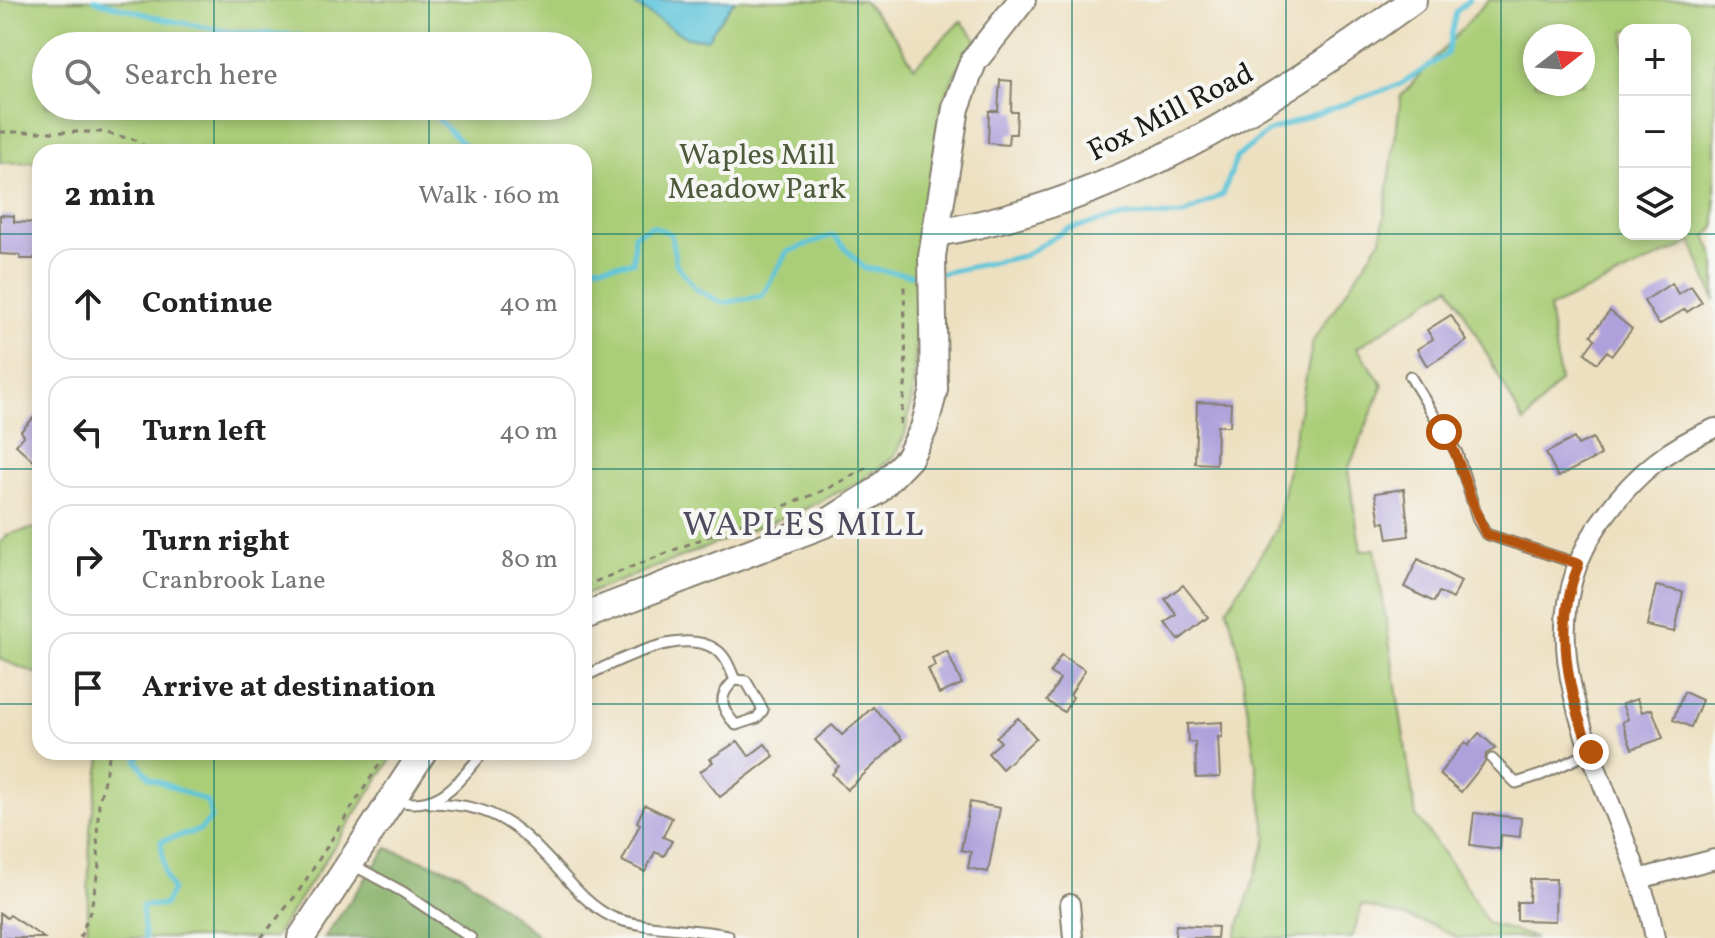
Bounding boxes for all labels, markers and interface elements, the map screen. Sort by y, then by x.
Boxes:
north arrow [1523,24,1595,96]
map controls [1619,24,1691,240]
button: + [1619,24,1691,96]
search box [32,32,592,120]
street label: Fox Mill Road [1081,53,1261,173]
icon: search [60,54,104,98]
text: Search here [124,55,278,97]
button: − [1619,96,1691,168]
park label: Waples Mill Meadow Park [668,135,846,211]
button: layers [1619,168,1691,240]
text: 2 min [64,173,156,220]
text: Walk · 160 m [418,178,560,214]
icon: ahead [66,282,110,326]
text: Continue [142,283,273,325]
text: 40 m [499,286,558,322]
icon: left [66,410,110,454]
text: Turn left [142,411,266,453]
text: 40 m [499,414,558,450]
route start [1426,414,1462,450]
district label: WAPLES MILL [682,503,926,550]
text: Turn right [142,521,290,563]
icon: right [66,538,110,582]
text: 80 m [501,542,558,578]
text: Cranbrook Lane [142,563,326,599]
icon: arrive [66,666,110,710]
text: Arrive at destination [142,667,436,709]
route end [1573,734,1609,770]

